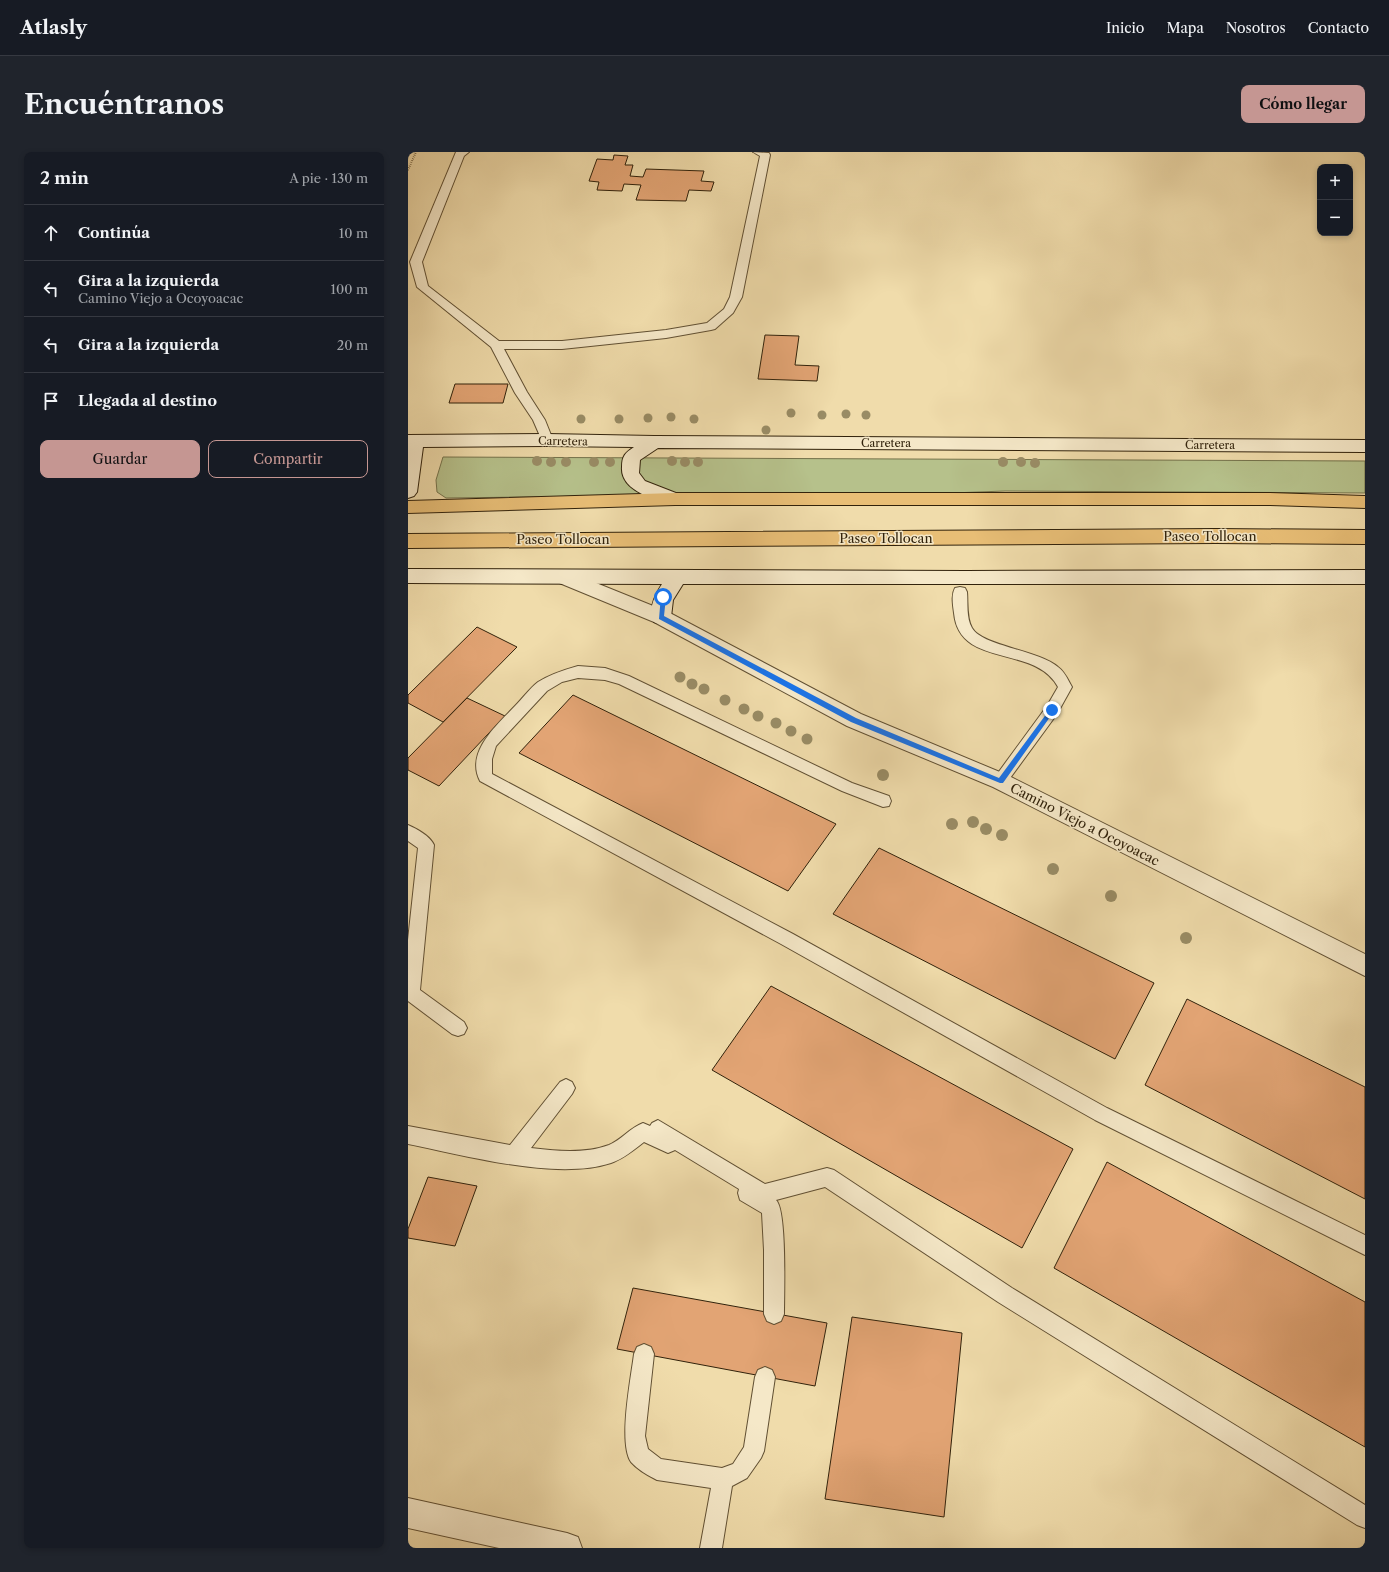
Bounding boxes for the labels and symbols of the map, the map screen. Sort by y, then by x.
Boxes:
street label: Carretera [538,434,588,448]
street label: Carretera [861,436,911,450]
street label: Carretera [1185,438,1235,452]
street label: Paseo Tollocan [1163,528,1257,544]
street label: Paseo Tollocan [839,530,933,546]
street label: Paseo Tollocan [516,531,610,547]
route start [654,588,672,606]
route end [1043,701,1061,719]
street label: Camino Viejo a Ocoyoacac [1008,779,1162,869]

